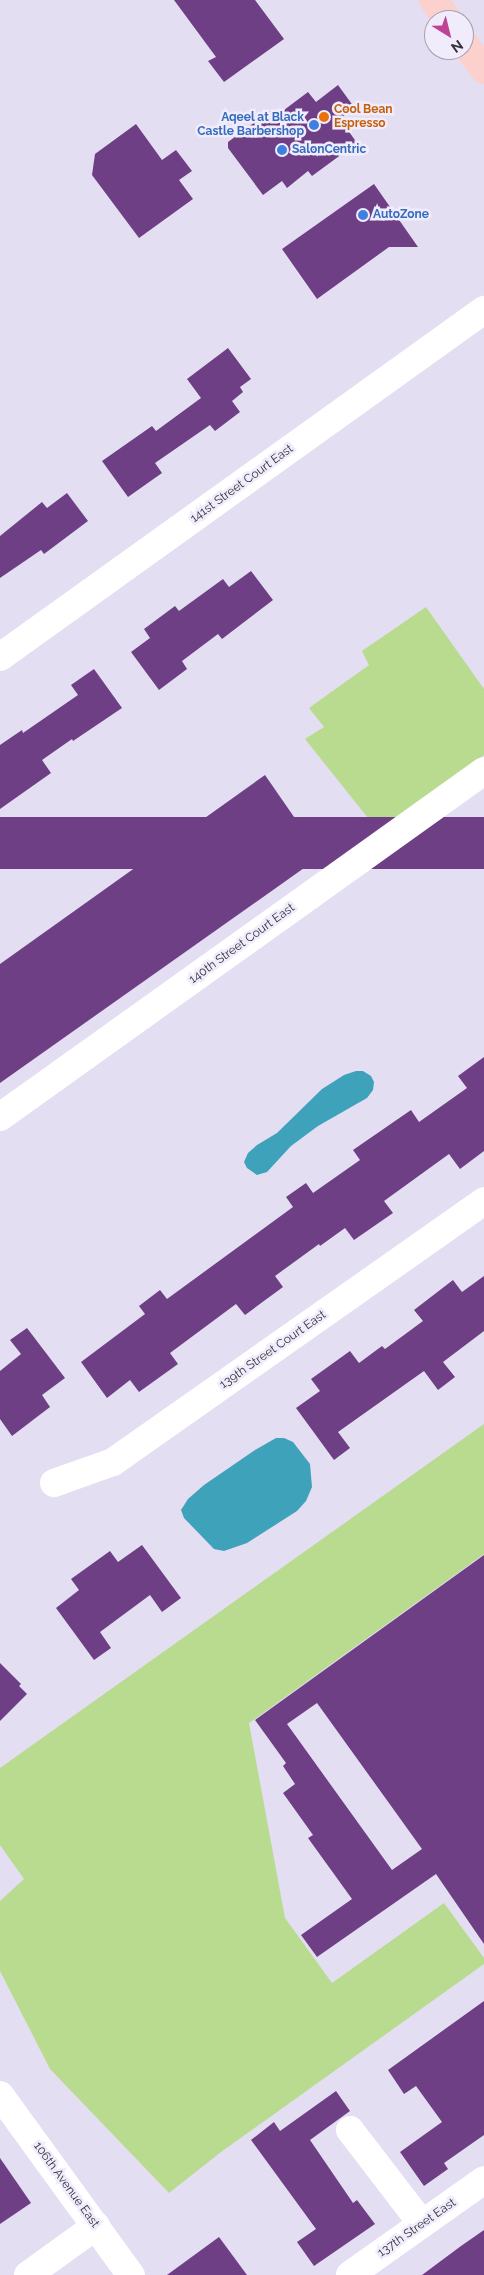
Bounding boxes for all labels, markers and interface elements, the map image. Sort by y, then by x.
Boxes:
north arrow [424,10,474,60]
text: N [448,37,466,56]
place label: Cool Bean Espresso [334,103,393,131]
place label: Aqeel at Black Castle Barbershop [197,111,304,139]
marker: Cool Bean Espresso [318,111,330,123]
marker: Aqeel at Black Castle Barbershop [308,119,320,131]
place label: SalonCentric [292,143,366,157]
marker: SalonCentric [276,144,288,156]
place label: AutoZone [373,208,429,222]
marker: AutoZone [357,209,369,221]
street label: 141st Street Court East [188,442,296,526]
street label: 140th Street Court East [186,901,298,987]
street label: 139th Street Court East [217,1308,329,1392]
street label: 106th Avenue East [30,2139,102,2231]
street label: 137th Street East [375,2196,459,2260]

